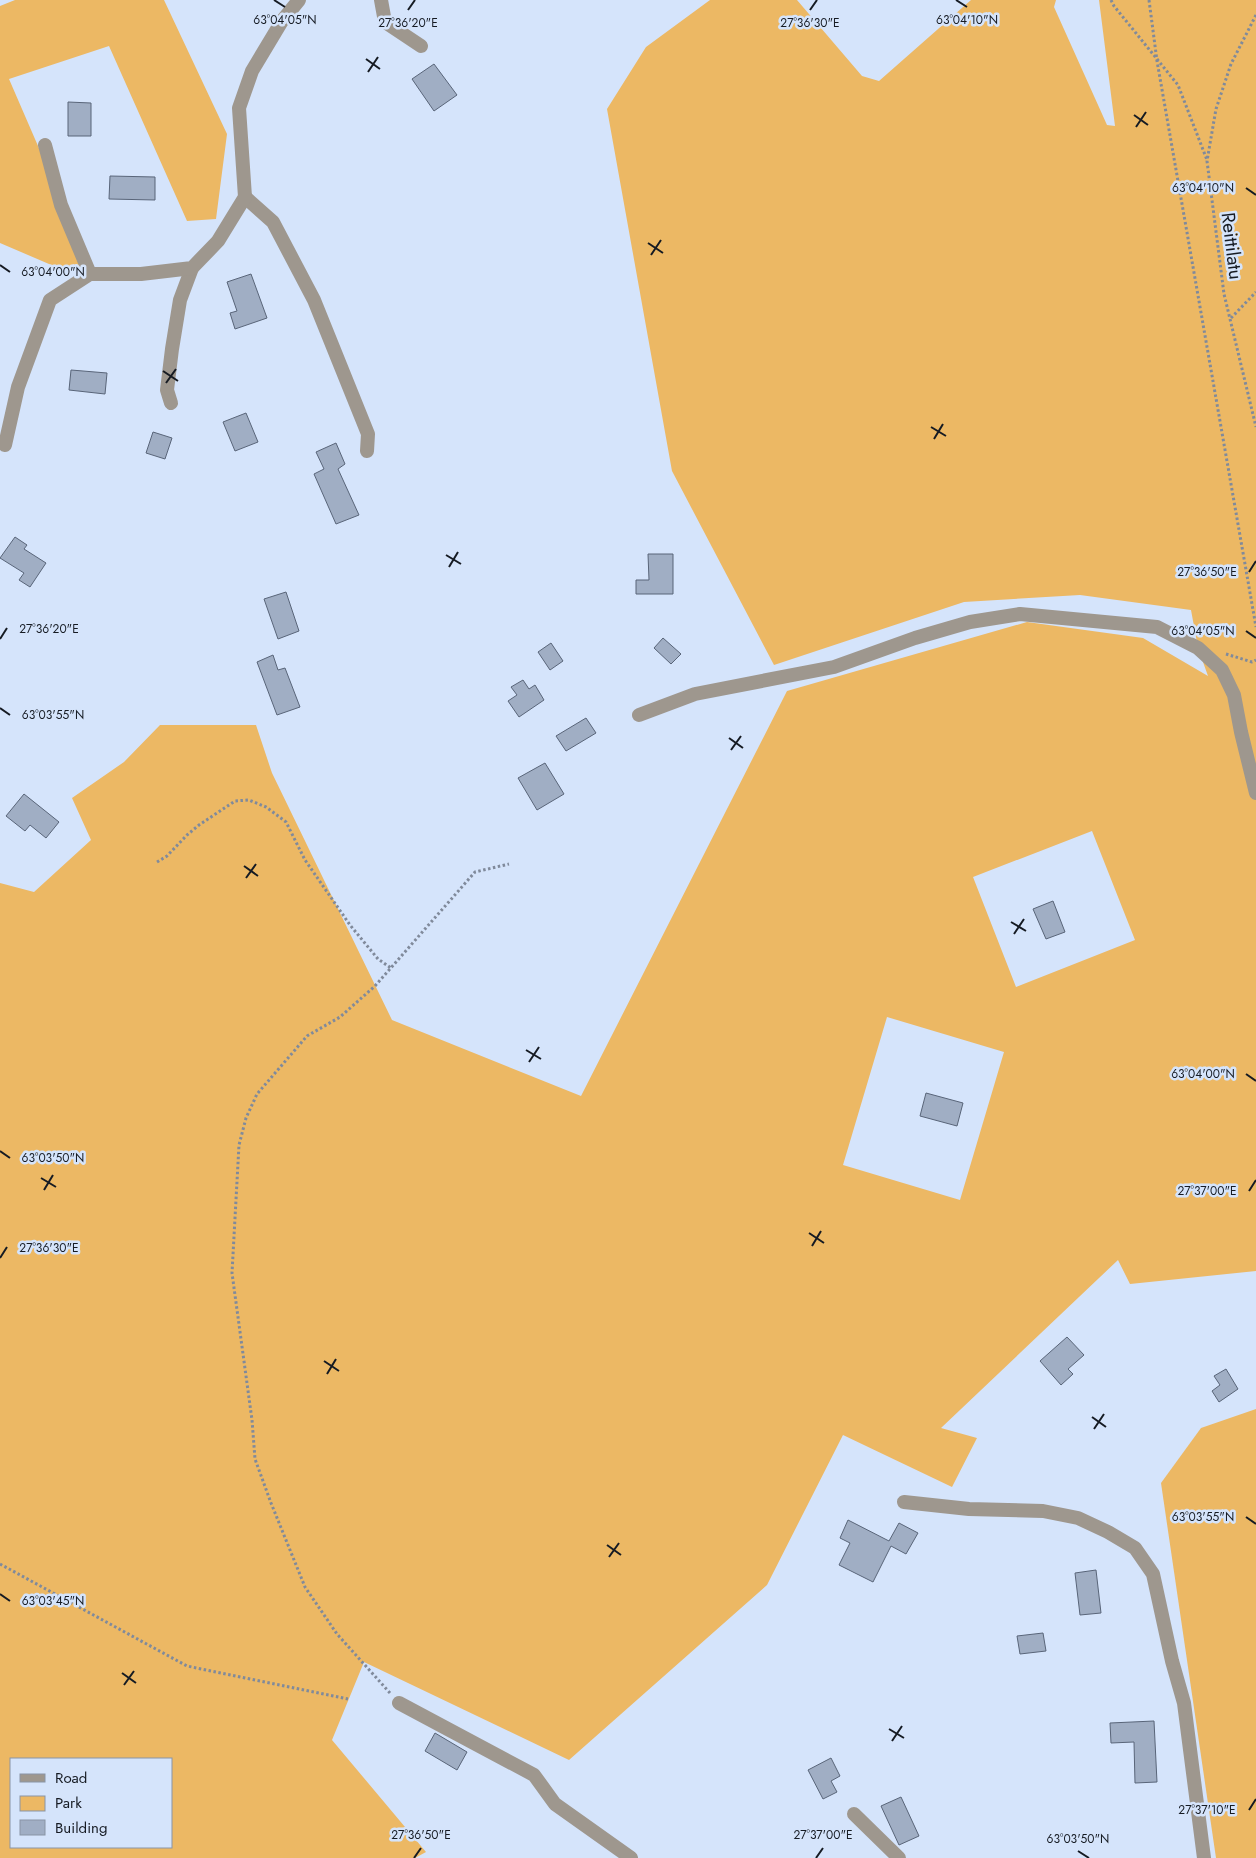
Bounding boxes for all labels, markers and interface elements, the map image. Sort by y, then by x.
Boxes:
text: 63°04'05"N [253,11,317,29]
text: 63°04'10"N [936,11,998,29]
text: 27°36'20"E [378,14,438,32]
text: 27°36'30"E [780,14,840,32]
text: 63°04'10"N [1172,179,1234,197]
street label: Reittilatu [1214,211,1250,281]
text: 63°04'00"N [21,263,85,281]
text: 27°36'50"E [1177,563,1237,581]
text: 27°36'20"E [19,620,79,638]
text: 63°04'05"N [1171,622,1235,640]
text: 63°03'55"N [22,706,84,724]
text: 63°04'00"N [1171,1065,1235,1083]
text: 63°03'50"N [22,1149,84,1167]
text: 27°37'00"E [1177,1182,1237,1200]
text: 27°36'30"E [19,1239,79,1257]
text: 63°03'55"N [1172,1508,1234,1526]
text: 63°03'45"N [22,1592,84,1610]
legend [10,1758,172,1848]
text: Road [55,1767,87,1789]
text: Park [55,1792,82,1814]
text: 27°37'10"E [1178,1801,1236,1819]
text: Building [55,1817,107,1839]
text: 27°36'50"E [391,1826,451,1844]
text: 27°37'00"E [793,1826,853,1844]
text: 63°03'50"N [1047,1830,1109,1848]

